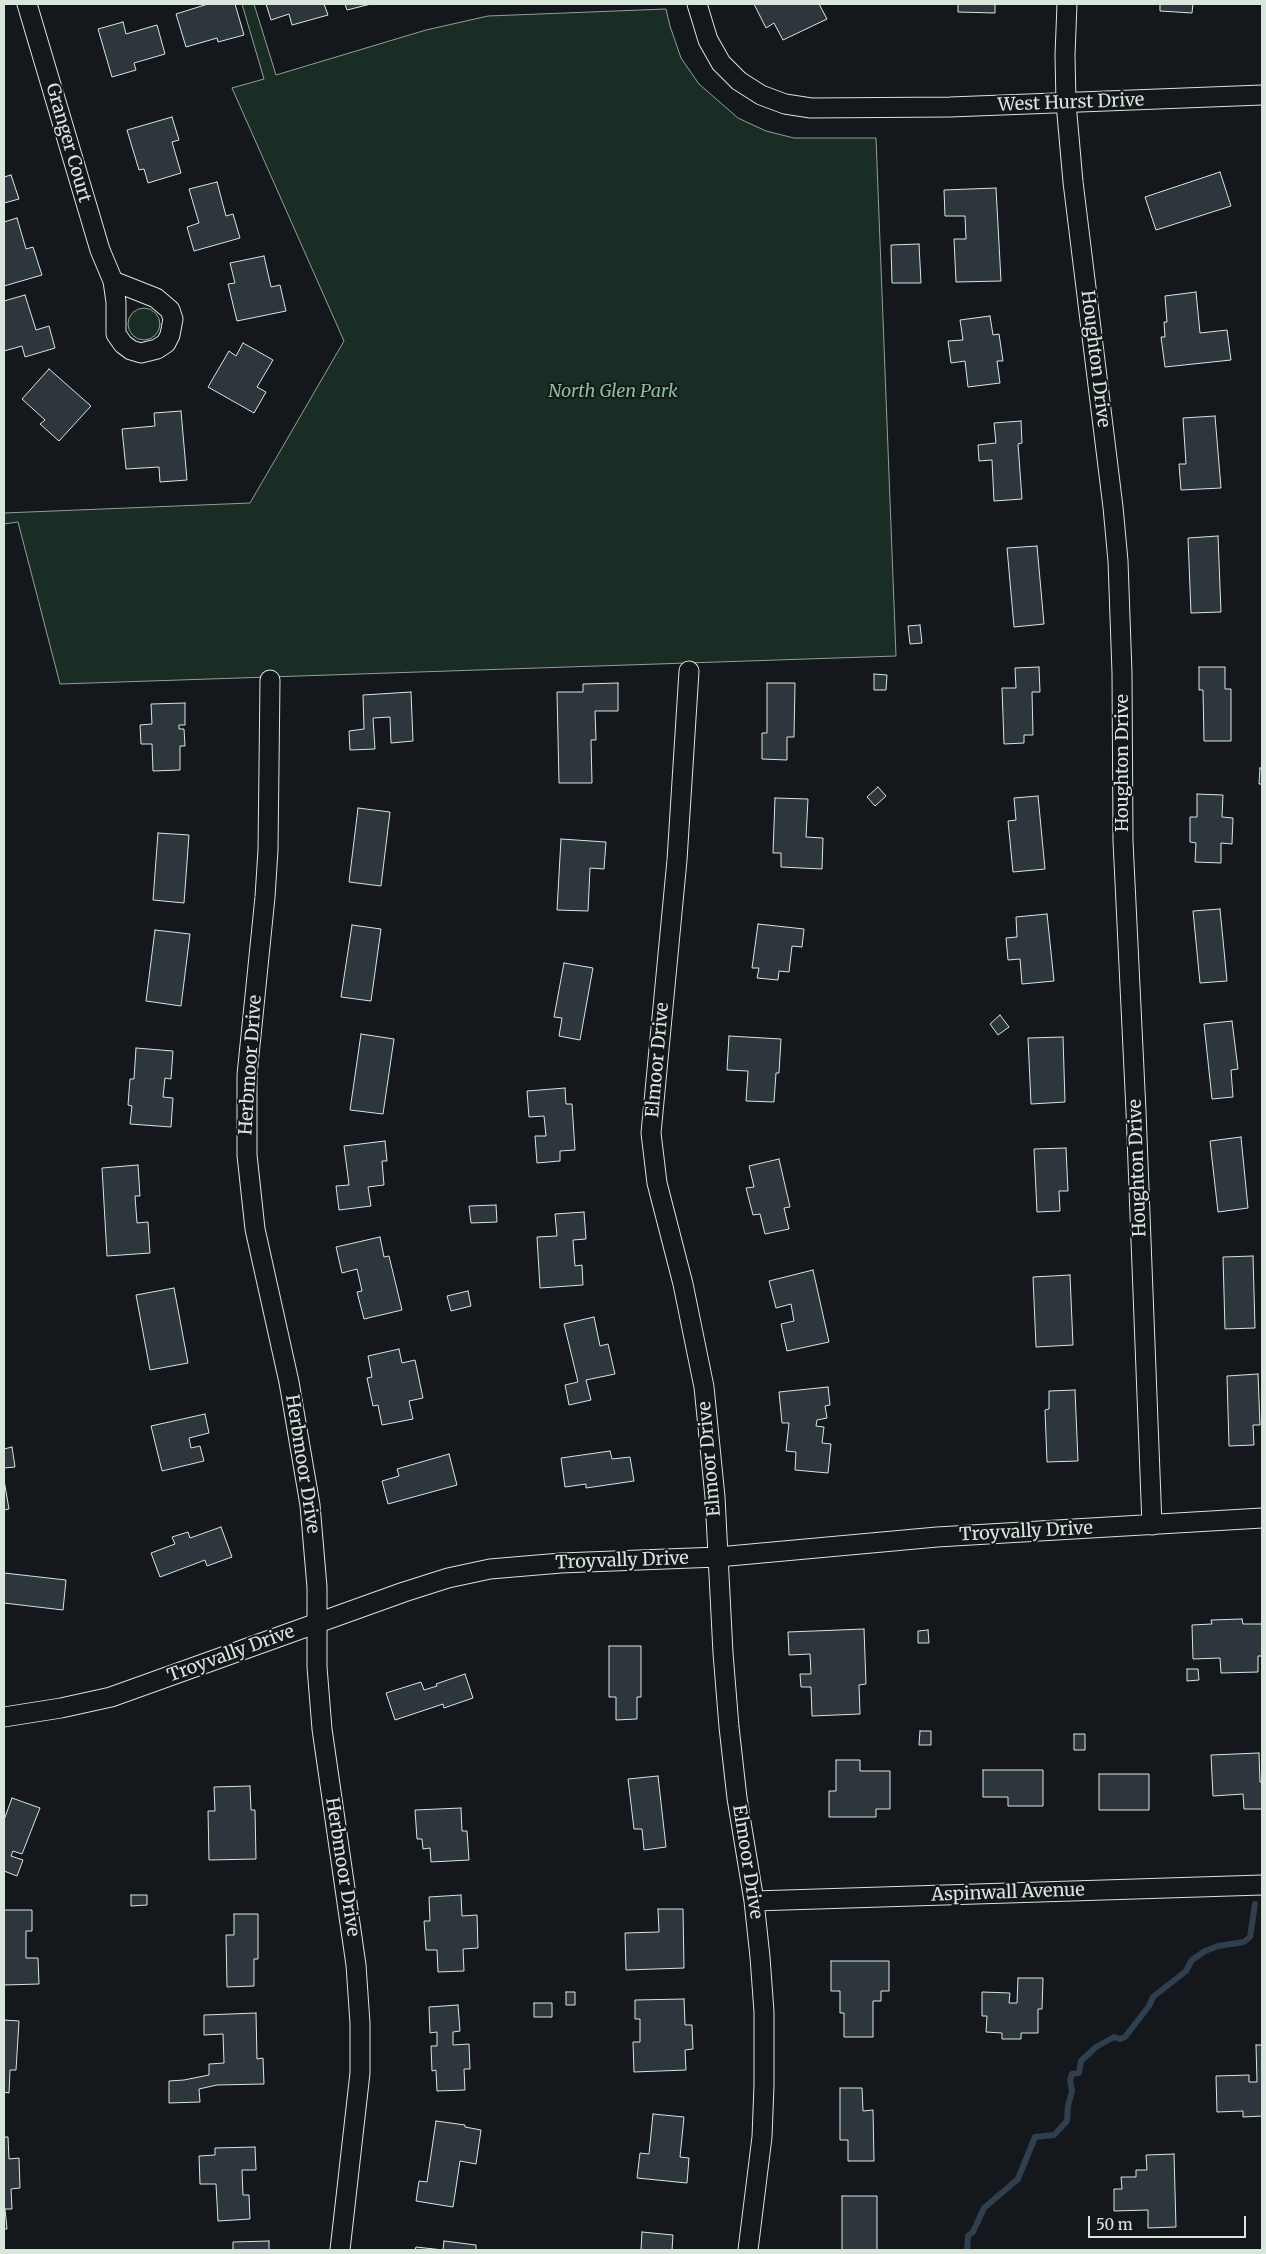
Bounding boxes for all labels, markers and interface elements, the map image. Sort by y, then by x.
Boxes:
street label: Granger Court [41,81,95,205]
street label: West Hurst Drive [997,90,1145,116]
street label: Houghton Drive [1076,289,1114,429]
park label: North Glen Park [548,381,678,403]
street label: Houghton Drive [1112,694,1134,832]
street label: Herbmoor Drive [235,994,267,1136]
street label: Elmoor Drive [642,1002,674,1118]
street label: Houghton Drive [1125,1099,1151,1237]
street label: Herbmoor Drive [280,1393,324,1535]
street label: Elmoor Drive [694,1401,726,1517]
street label: Troyvally Drive [959,1518,1093,1546]
street label: Troyvally Drive [555,1548,689,1574]
street label: Troyvally Drive [165,1621,297,1687]
street label: Herbmoor Drive [320,1796,364,1938]
street label: Elmoor Drive [727,1803,767,1921]
street label: Aspinwall Avenue [931,1880,1085,1906]
scale bar [1091,2206,1248,2238]
text: 50 m [1096,2215,1133,2234]

